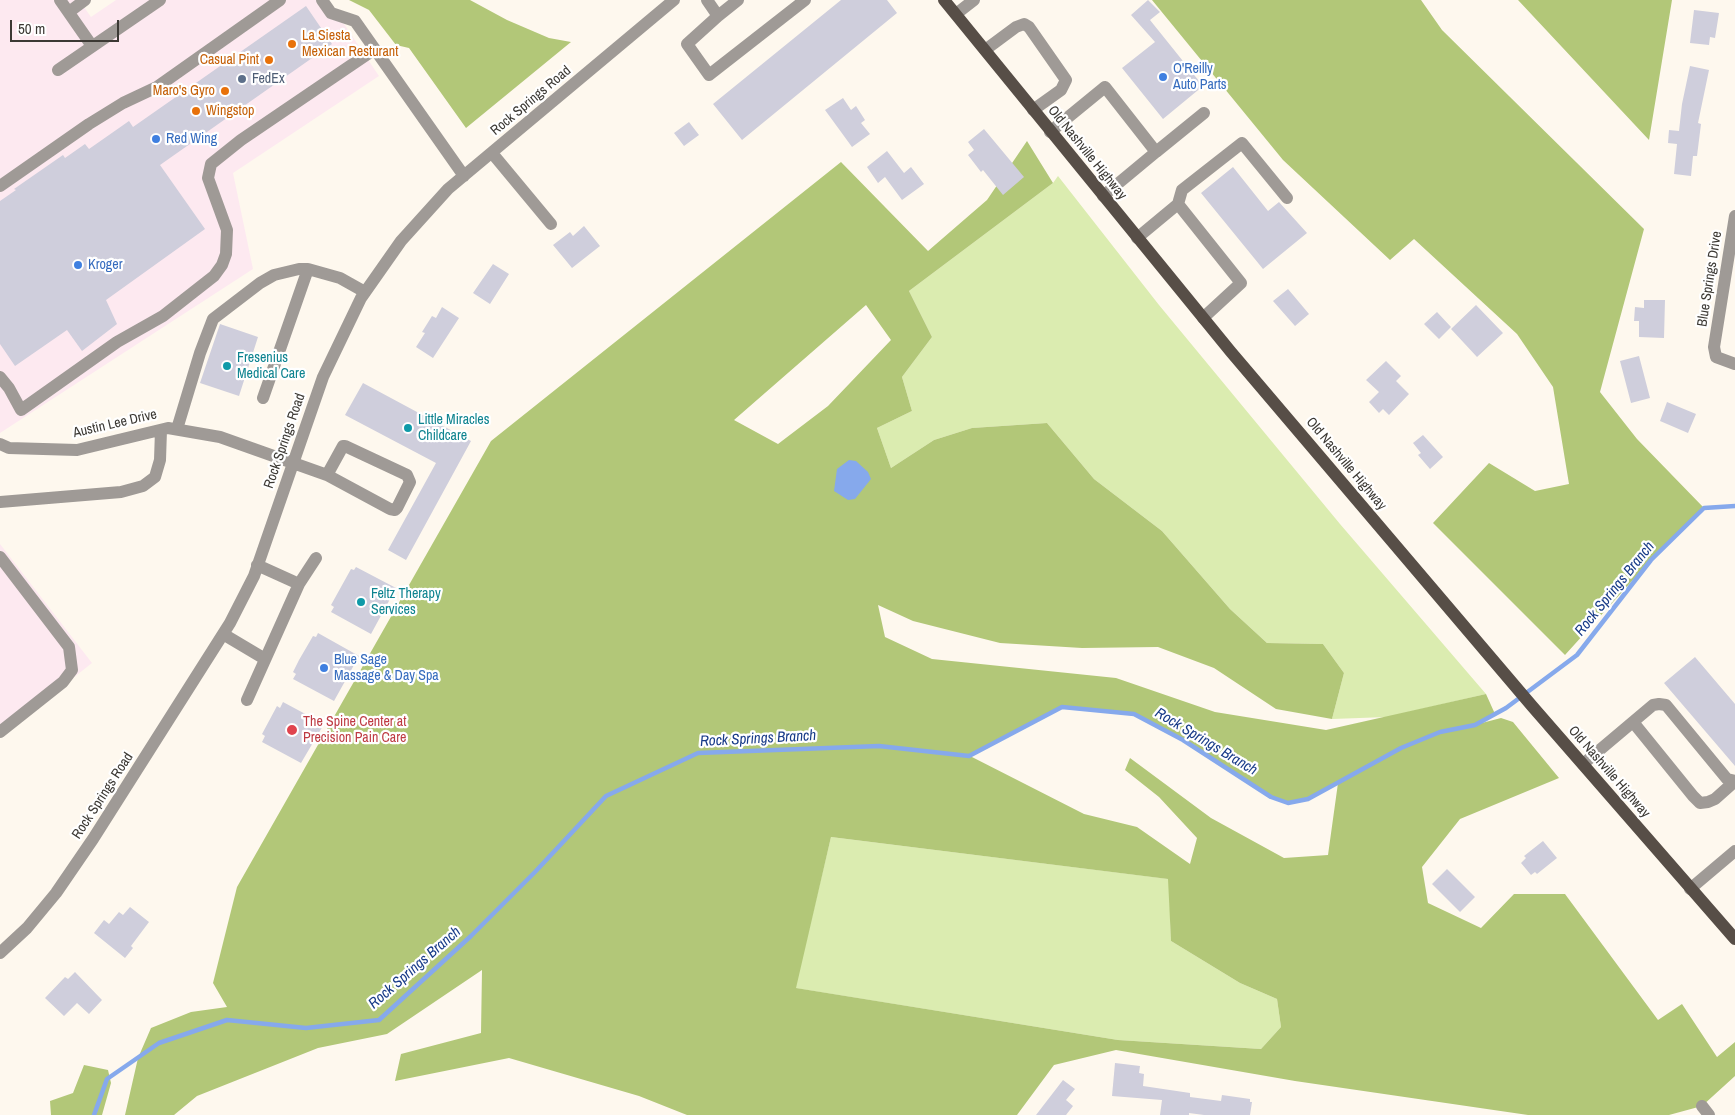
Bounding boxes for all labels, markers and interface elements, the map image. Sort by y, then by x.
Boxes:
scale bar [12,10,121,42]
text: 50 m [18,18,45,39]
place label: La Siesta Mexican Resturant [302,28,398,60]
marker: La Siesta Mexican Resturant [286,38,298,50]
place label: Casual Pint [200,52,259,68]
marker: Casual Pint [263,54,275,66]
place label: O'Reilly Auto Parts [1173,61,1227,94]
street label: Rock Springs Road [487,63,575,139]
place label: FedEx [252,71,285,87]
marker: O'Reilly Auto Parts [1157,71,1169,83]
marker: FedEx [236,73,248,85]
place label: Maro's Gyro [153,83,215,99]
marker: Maro's Gyro [219,85,231,97]
place label: Wingstop [206,103,254,119]
street label: Old Nashville Highway [1044,103,1130,203]
marker: Wingstop [190,105,202,117]
place label: Red Wing [166,131,217,147]
marker: Red Wing [150,133,162,145]
street label: Blue Springs Drive [1694,230,1726,328]
place label: Kroger [88,257,122,273]
marker: Kroger [72,259,84,271]
place label: Fresenius Medical Care [237,350,305,382]
marker: Fresenius Medical Care [221,360,233,372]
street label: Rock Springs Road [261,391,309,491]
street label: Austin Lee Drive [71,406,159,442]
place label: Little Miracles Childcare [418,412,489,444]
street label: Old Nashville Highway [1302,414,1390,514]
marker: Little Miracles Childcare [402,422,414,434]
water label: Rock Springs Branch [1571,538,1659,640]
place label: Feltz Therapy Services [371,586,441,618]
marker: Feltz Therapy Services [355,596,367,608]
place label: Blue Sage Massage & Day Spa [334,652,439,684]
marker: Blue Sage Massage & Day Spa [318,662,330,674]
water label: Rock Springs Branch [1152,704,1260,780]
place label: The Spine Center at Precision Pain Care [303,714,406,746]
marker: The Spine Center at Precision Pain Care [285,723,299,737]
street label: Old Nashville Highway [1565,723,1653,821]
water label: Rock Springs Branch [699,727,817,751]
street label: Rock Springs Road [69,750,137,842]
water label: Rock Springs Branch [365,923,465,1013]

